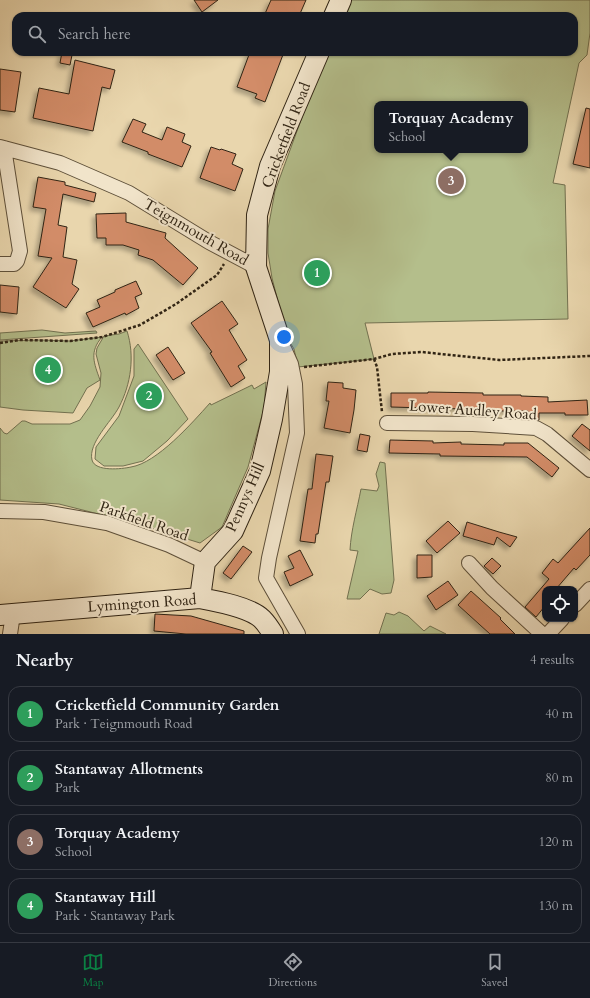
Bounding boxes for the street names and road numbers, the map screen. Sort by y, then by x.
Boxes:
street label: Cricketfield Road [257,79,315,191]
street label: Teignmouth Road [140,194,252,270]
street label: Lower Audley Road [408,396,538,424]
street label: Pennys Hill [221,459,269,535]
street label: Parkfield Road [97,496,191,546]
street label: Lymington Road [87,589,197,617]

